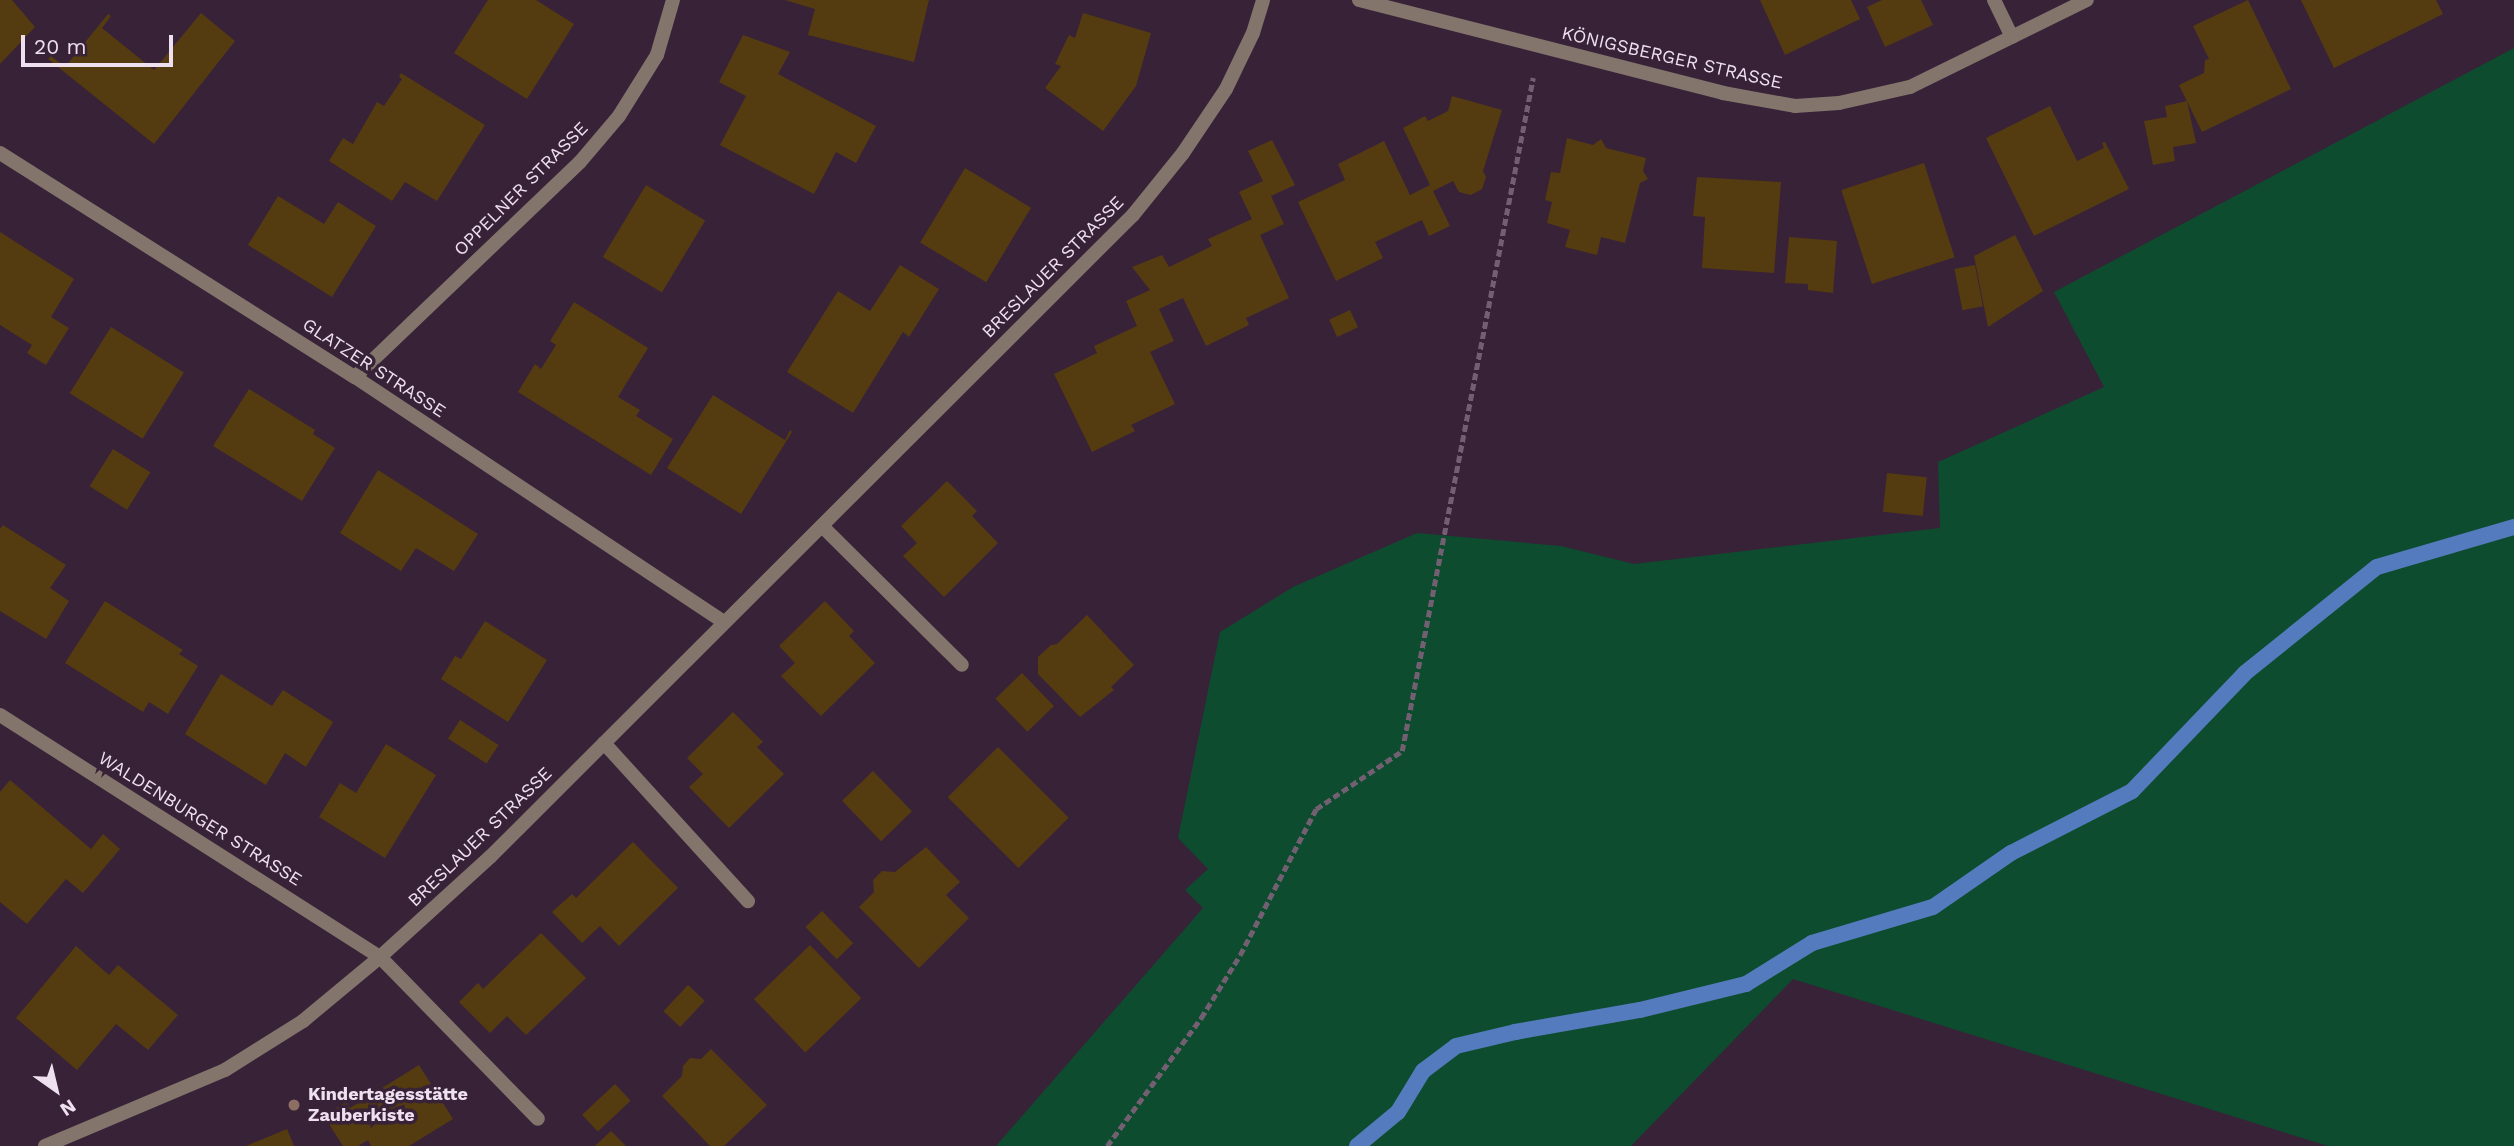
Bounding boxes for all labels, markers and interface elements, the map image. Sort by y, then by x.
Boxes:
scale bar [24,21,177,65]
street label: KÖNIGSBERGER STRASSE [1560,22,1784,94]
text: 20 m [34,34,86,59]
street label: OPPELNER STRASSE [450,118,592,260]
street label: BRESLAUER STRASSE [978,192,1128,342]
street label: GLATZER STRASSE [299,314,449,422]
street label: WALDENBURGER STRASSE [94,747,306,891]
street label: BRESLAUER STRASSE [404,763,556,911]
north arrow [21,1055,91,1125]
place label: Kindertagesstätte Zauberkiste [308,1084,468,1126]
text: N [56,1094,80,1121]
marker: Kindertagesstätte Zauberkiste [286,1097,302,1113]

